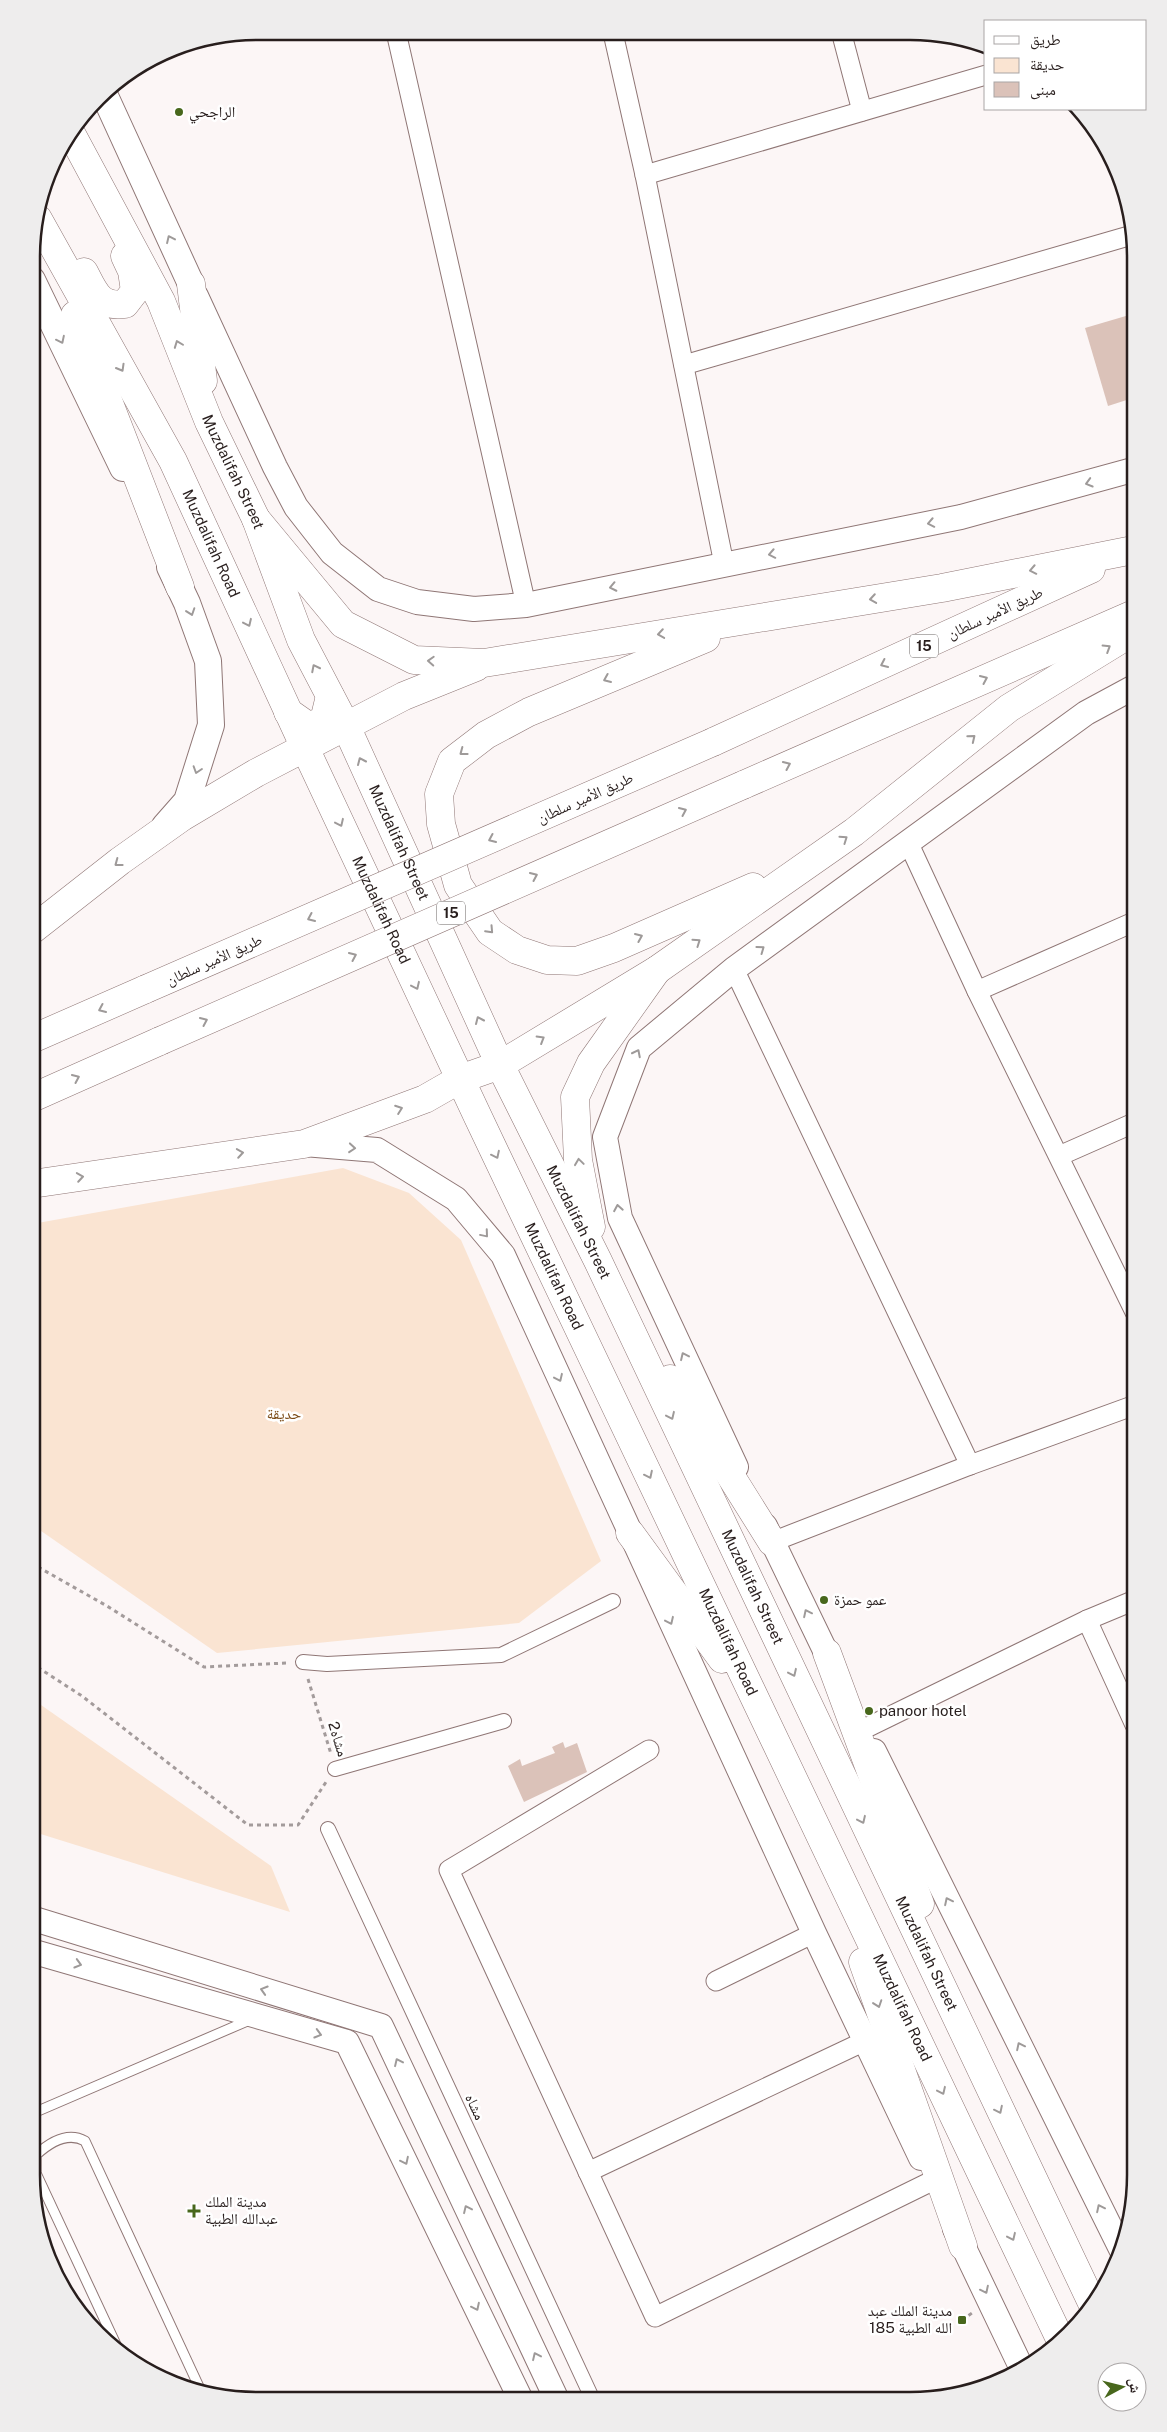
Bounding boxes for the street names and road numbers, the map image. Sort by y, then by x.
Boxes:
street label: Muzdalifah Street [199,412,268,532]
street label: Muzdalifah Road [179,487,244,600]
street label: طريق الأمير سلطان [944,583,1046,644]
road number: 15 [910,634,938,658]
street label: طريق الأمير سلطان [534,769,636,828]
street label: Muzdalifah Street [366,782,433,903]
street label: Muzdalifah Road [349,853,414,966]
road number: 15 [437,901,465,924]
street label: طريق الأمير سلطان [163,931,265,990]
street label: Muzdalifah Street [543,1162,614,1282]
street label: Muzdalifah Road [522,1220,587,1332]
street label: Muzdalifah Street [718,1526,787,1647]
street label: Muzdalifah Road [696,1585,761,1698]
street label: مشاه2 [325,1719,352,1759]
street label: Muzdalifah Street [892,1893,961,2014]
street label: Muzdalifah Road [870,1951,935,2064]
street label: مشاه [462,2091,489,2123]

